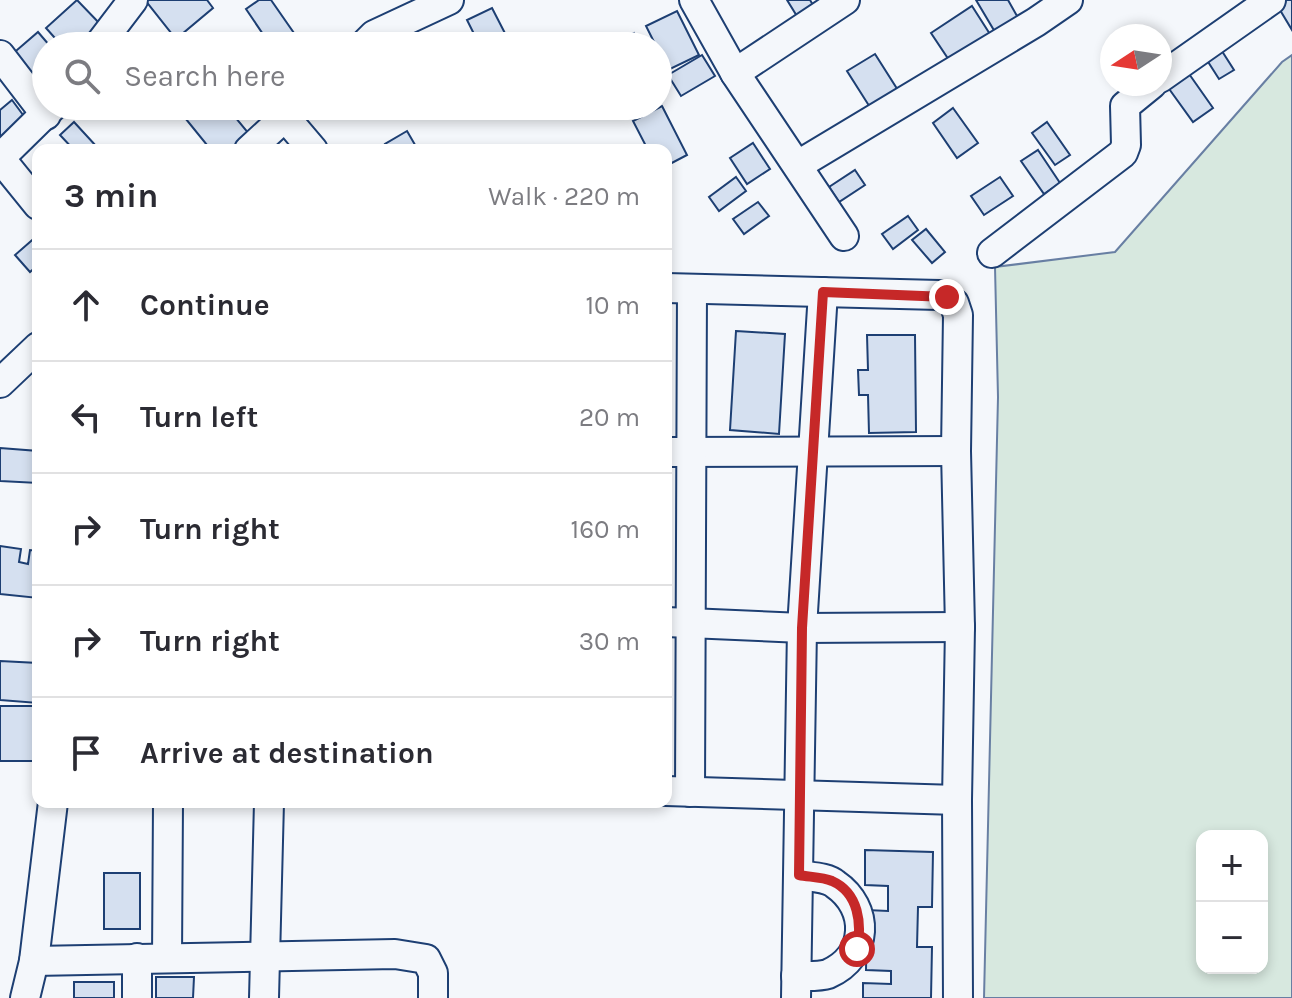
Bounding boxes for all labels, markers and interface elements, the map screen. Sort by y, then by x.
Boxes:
north arrow [1100,24,1172,96]
search box [32,32,672,120]
icon: search [60,54,104,98]
text: Search here [124,58,285,94]
text: 3 min [64,176,158,216]
text: Walk · 220 m [488,181,640,212]
route end [929,279,965,315]
icon: ahead [64,283,108,327]
text: Continue [140,287,270,323]
text: 10 m [585,290,640,321]
icon: left [64,395,108,439]
text: Turn left [140,399,258,435]
text: 20 m [579,402,640,433]
icon: right [64,507,108,551]
text: Turn right [140,511,280,547]
text: 160 m [571,514,640,545]
icon: right [64,619,108,663]
text: Turn right [140,623,280,659]
text: 30 m [579,626,640,657]
icon: arrive [64,731,108,775]
text: Arrive at destination [140,735,434,771]
map controls [1196,830,1268,974]
button: + [1196,830,1268,902]
button: − [1196,902,1268,974]
route start [839,931,875,967]

